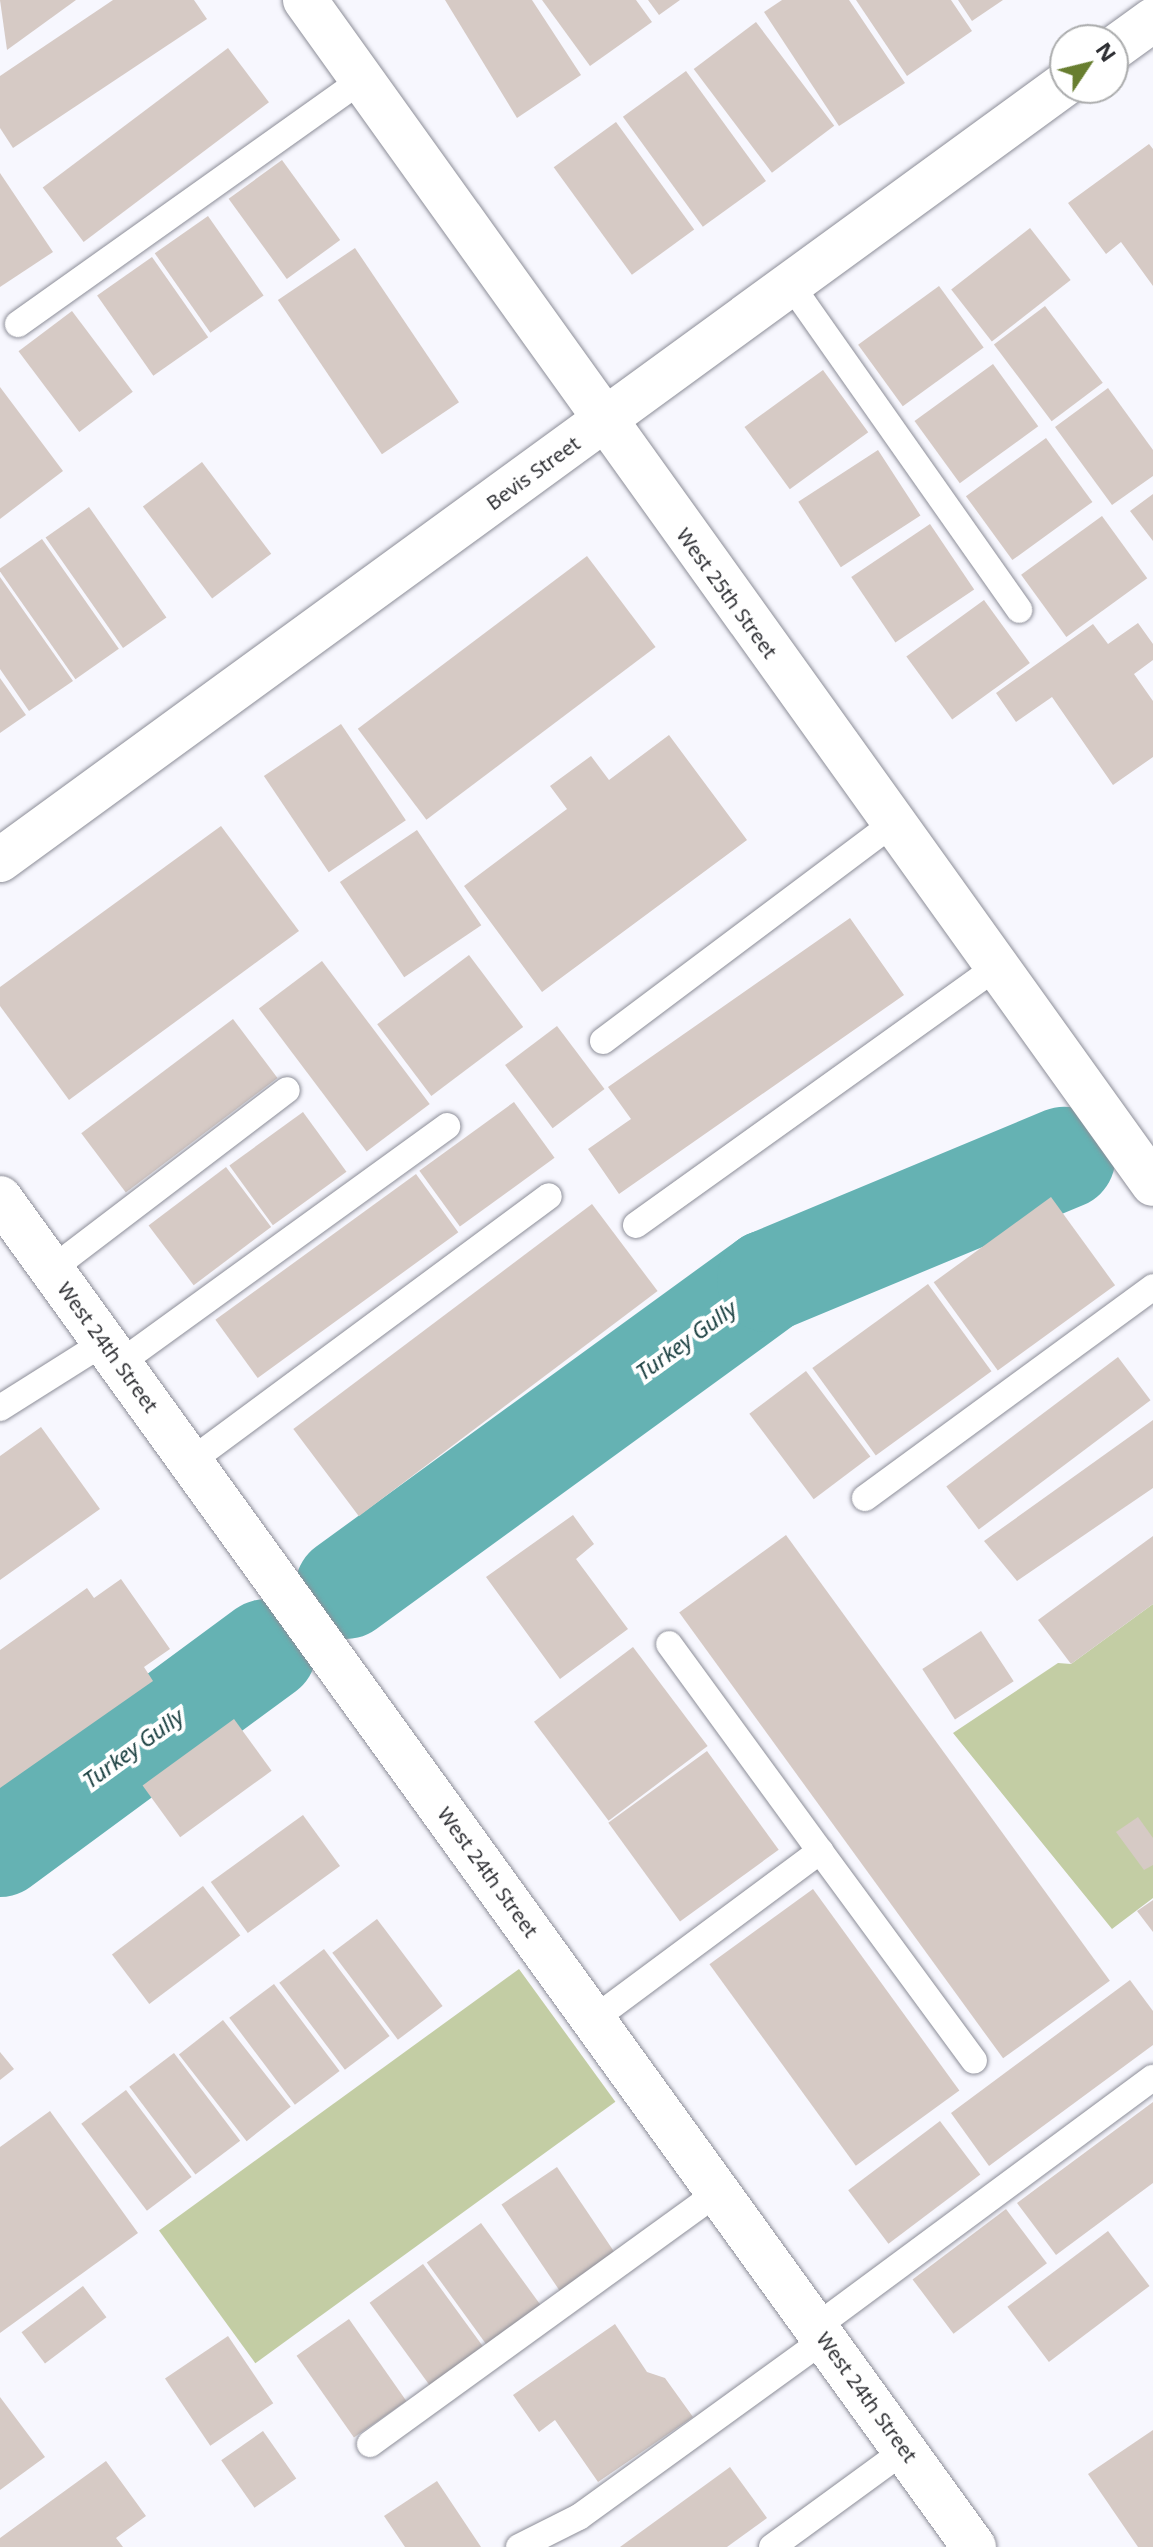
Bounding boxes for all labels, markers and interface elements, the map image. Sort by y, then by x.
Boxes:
north arrow [1049,24,1129,104]
text: N [1090,35,1124,67]
street label: Bevis Street [482,431,584,515]
street label: West 25th Street [672,523,782,663]
street label: West 24th Street [53,1277,163,1417]
water label: Turkey Gully [631,1295,741,1385]
water label: Turkey Gully [78,1703,188,1793]
street label: West 24th Street [433,1802,543,1942]
street label: West 24th Street [812,2327,922,2467]

